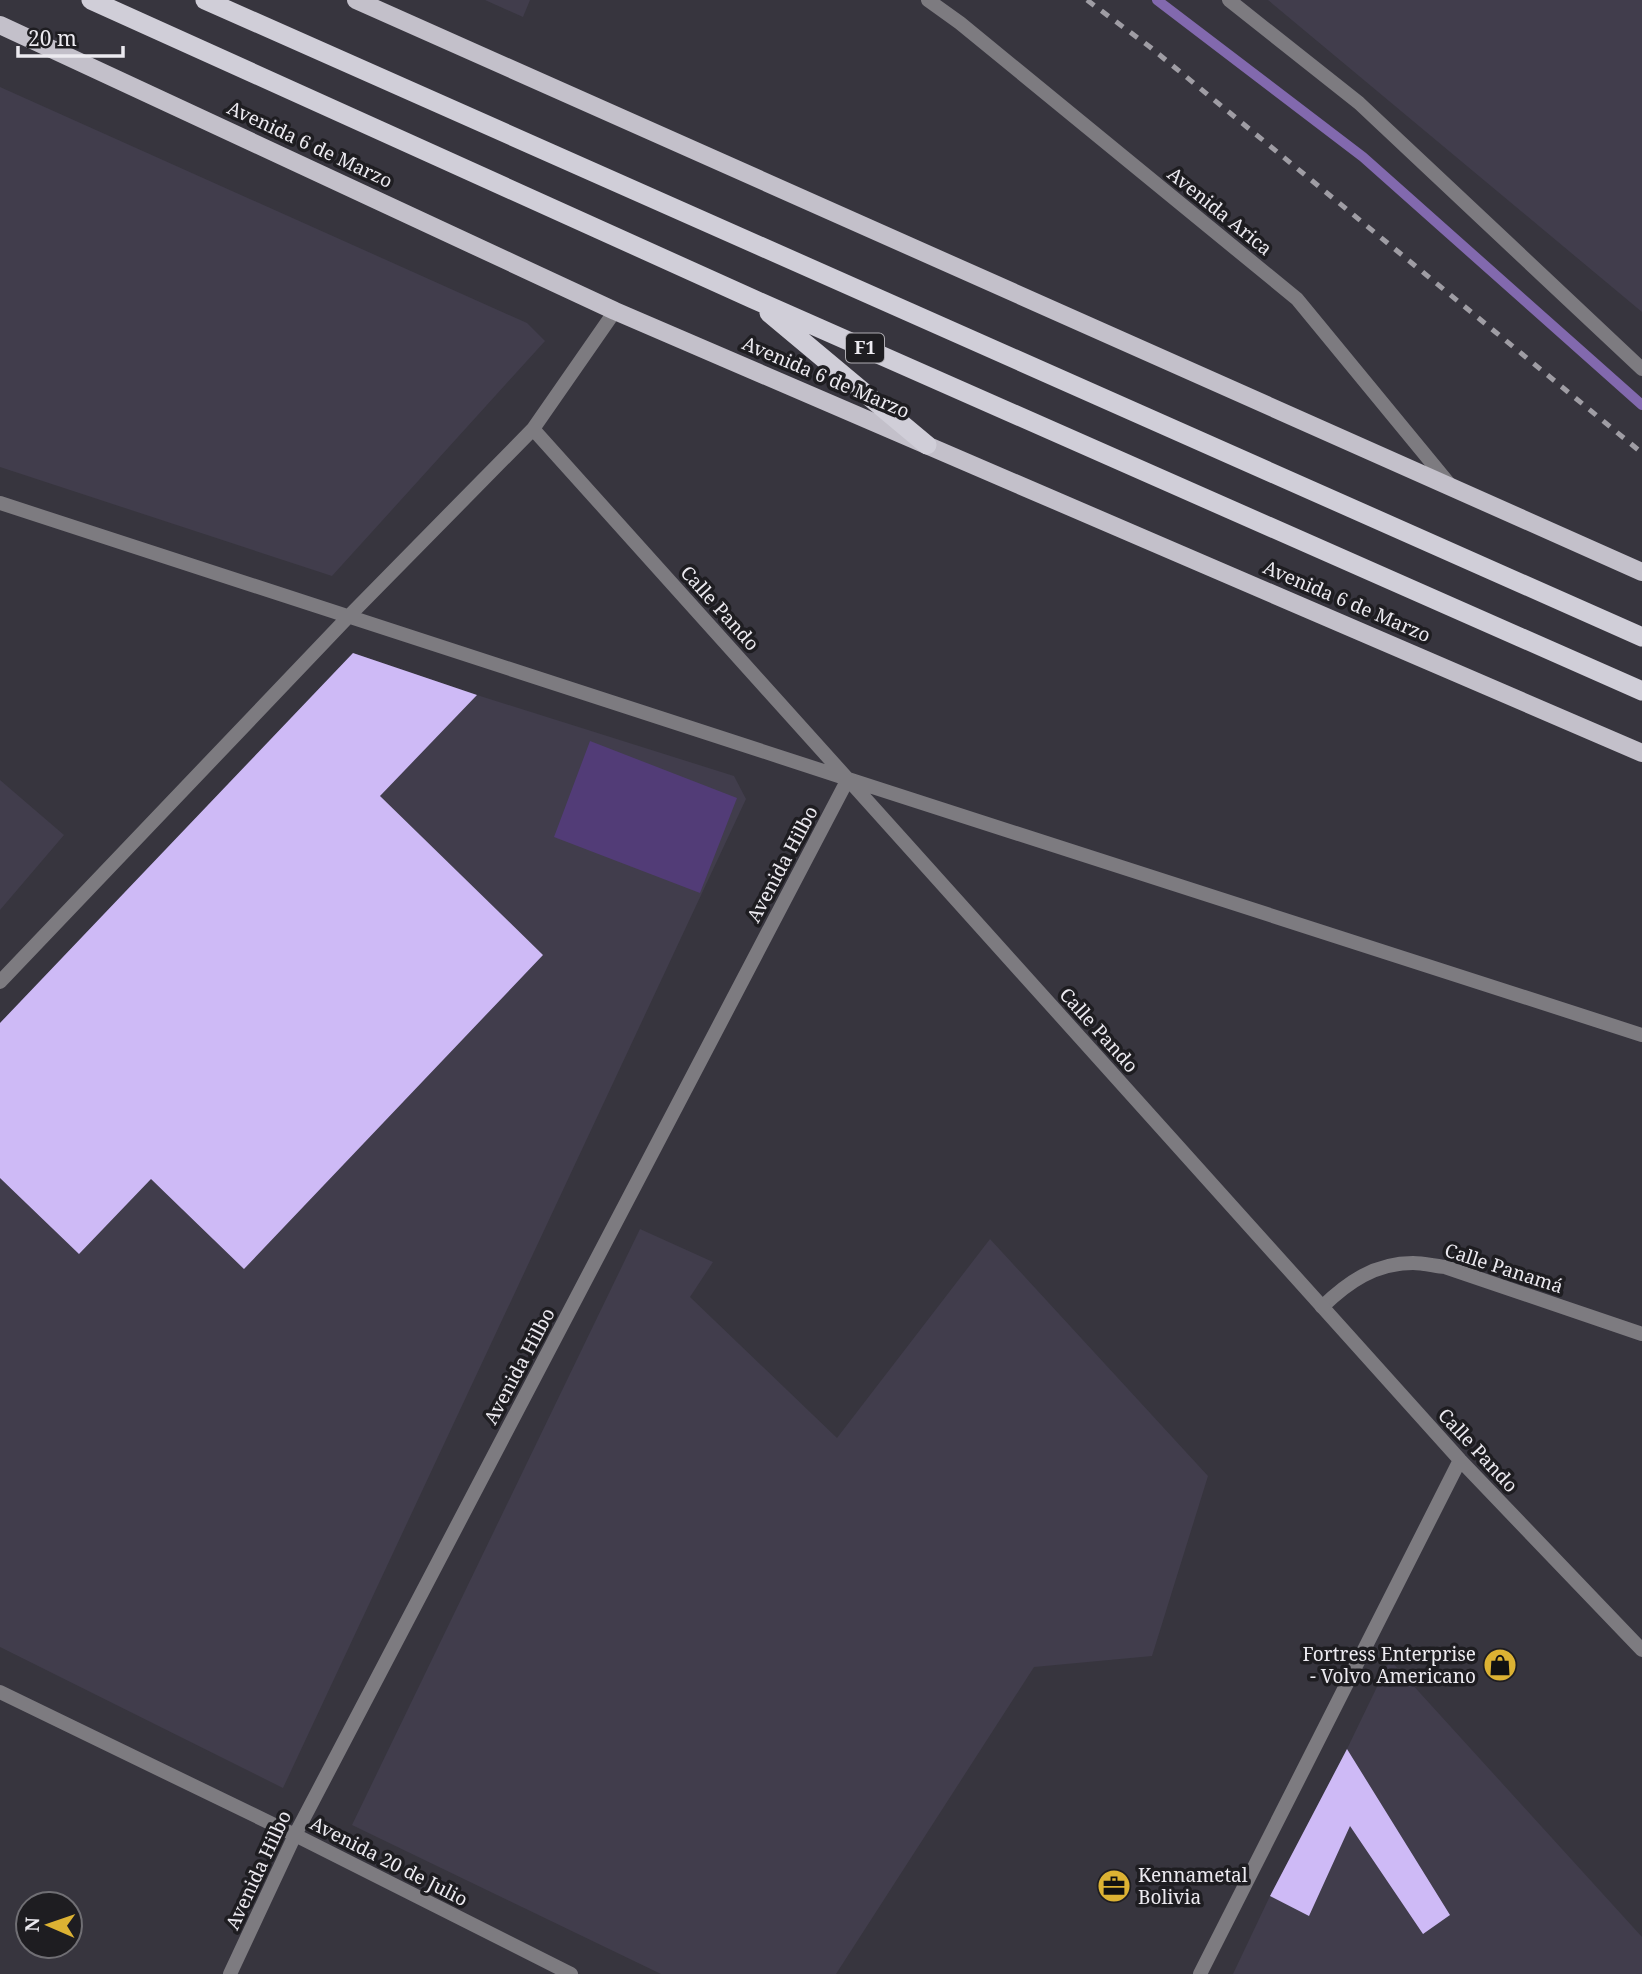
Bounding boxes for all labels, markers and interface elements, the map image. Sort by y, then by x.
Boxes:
scale bar [18,14,122,58]
text: 20 m [28,24,77,52]
street label: Avenida 6 de Marzo [223,94,397,194]
street label: Avenida Arica [1162,161,1278,261]
street label: Avenida 6 de Marzo [738,330,914,424]
road number: F1 [846,334,884,362]
street label: Avenida 6 de Marzo [1259,554,1435,648]
street label: Calle Pando [675,560,765,656]
street label: Avenida Hilbo [740,801,824,927]
street label: Calle Pando [1054,982,1144,1078]
street label: Calle Panamá [1441,1237,1567,1299]
street label: Avenida Hilbo [477,1303,561,1429]
street label: Calle Pando [1432,1402,1524,1498]
place label: Fortress Enterprise - Volvo Americano [1302,1641,1476,1689]
shop icon: Fortress Enterprise - Volvo Americano [1481,1646,1519,1684]
street label: Avenida Hilbo [219,1806,297,1934]
street label: Avenida 20 de Julio [306,1810,472,1912]
place label: Kennametal Bolivia [1138,1862,1248,1910]
office icon: Kennametal Bolivia [1095,1867,1133,1905]
north arrow [14,1890,84,1960]
text: N [19,1916,45,1932]

